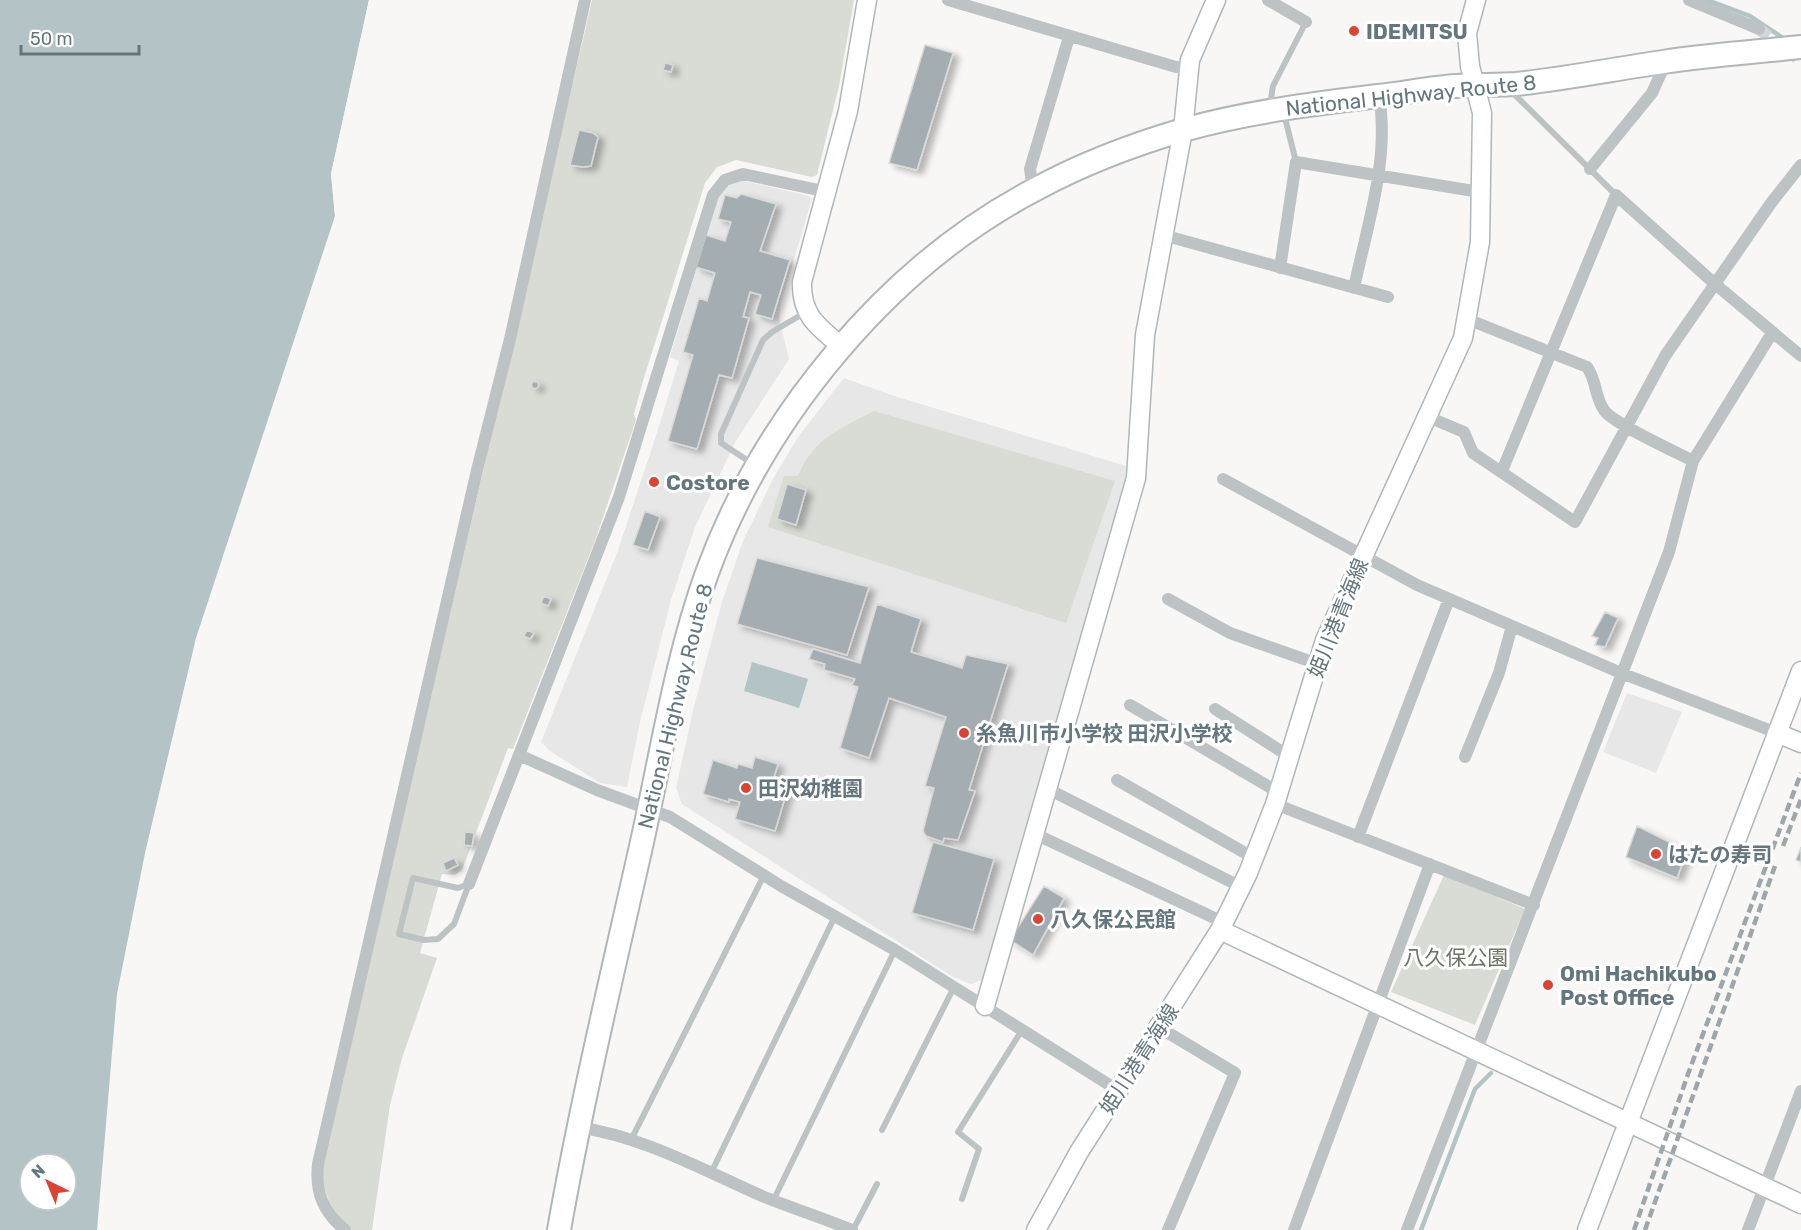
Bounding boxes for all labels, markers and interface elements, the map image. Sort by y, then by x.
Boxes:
scale bar [21,18,140,56]
place label: IDEMITSU [1366,19,1468,44]
marker: IDEMITSU [1347,24,1361,38]
text: 50 m [30,28,73,50]
street label: National Highway Route 8 [1284,69,1538,121]
place label: Costore [666,470,750,495]
marker: Costore [647,475,661,489]
street label: 姫川港青海線 [1303,555,1373,681]
street label: National Highway Route 8 [632,581,718,831]
place label: 糸魚川市小学校 田沢小学校 [976,721,1232,746]
marker: 糸魚川市小学校 田沢小学校 [957,726,971,740]
place label: 田沢幼稚園 [758,776,863,801]
marker: 田沢幼稚園 [739,781,753,795]
place label: はたの寿司 [1668,842,1773,867]
marker: はたの寿司 [1649,847,1663,861]
place label: 八久保公民館 [1050,907,1176,932]
marker: 八久保公民館 [1031,912,1045,926]
park label: 八久保公園 [1404,945,1509,970]
place label: Omi Hachikubo Post Office [1560,961,1717,1010]
marker: Omi Hachikubo Post Office [1541,978,1555,992]
street label: 姫川港青海線 [1094,999,1184,1119]
north arrow [18,1152,78,1212]
text: N [27,1161,49,1182]

